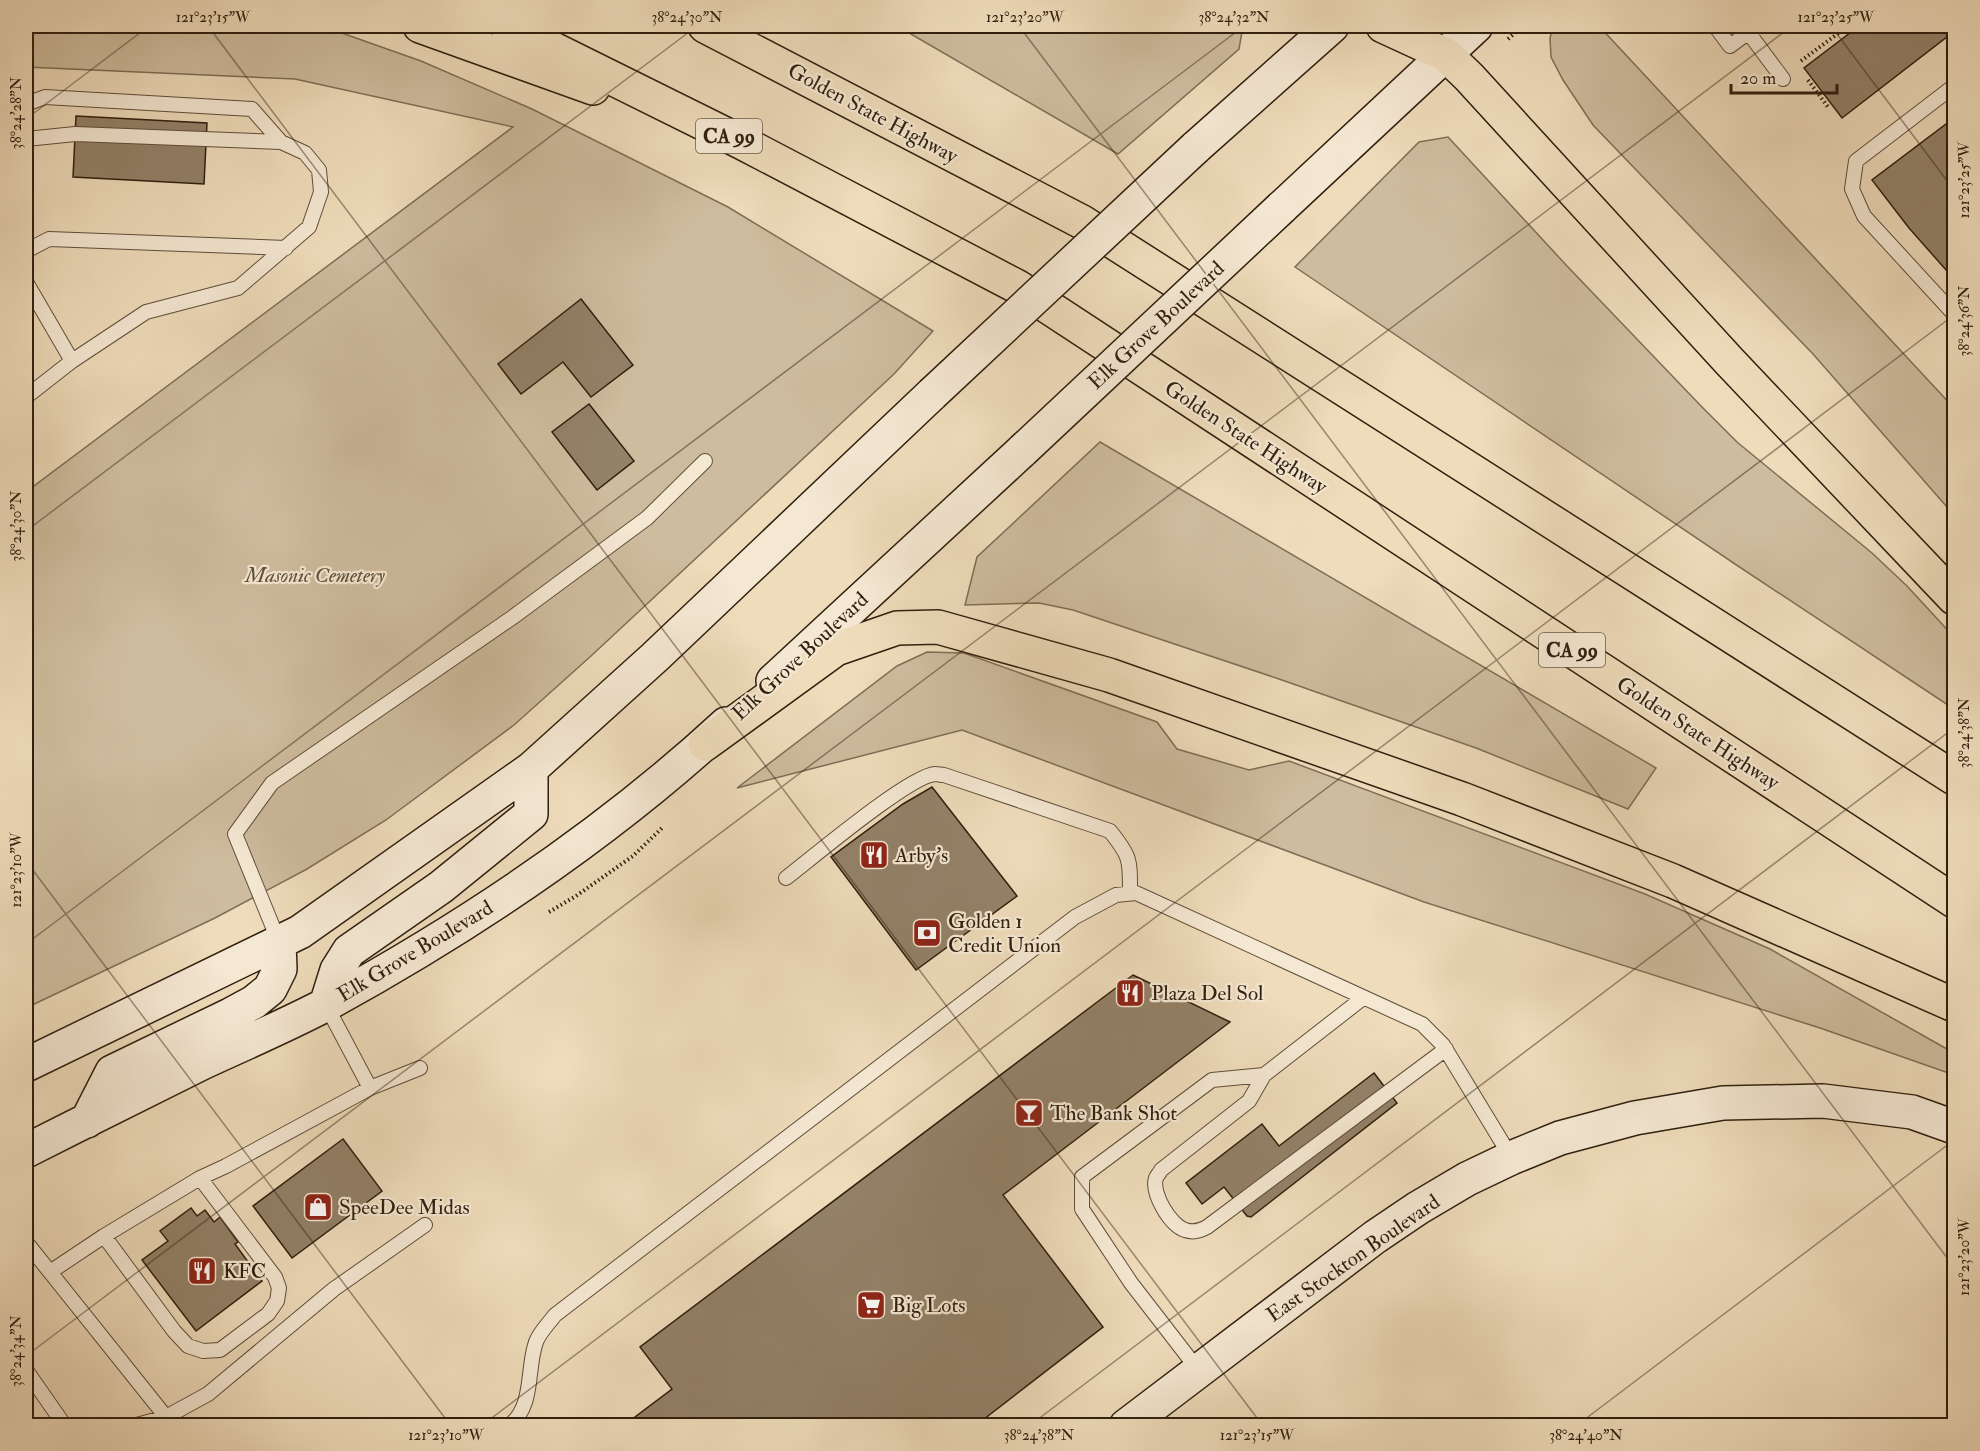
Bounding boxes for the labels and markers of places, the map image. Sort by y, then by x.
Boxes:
restaurant icon: Arby's [858,839,890,871]
place label: Arby's [894,842,948,869]
place label: Golden 1 Credit Union [948,908,1061,959]
bank icon: Golden 1 Credit Union [911,917,943,949]
restaurant icon: Plaza Del Sol [1114,977,1146,1009]
place label: Plaza Del Sol [1151,980,1264,1007]
bar icon: The Bank Shot [1013,1097,1045,1129]
place label: The Bank Shot [1050,1100,1177,1127]
shop icon: SpeeDee Midas [302,1191,334,1223]
place label: SpeeDee Midas [339,1194,470,1221]
restaurant icon: KFC [186,1255,218,1287]
place label: KFC [223,1258,266,1285]
supermarket icon: Big Lots [855,1289,887,1321]
place label: Big Lots [892,1292,965,1319]

